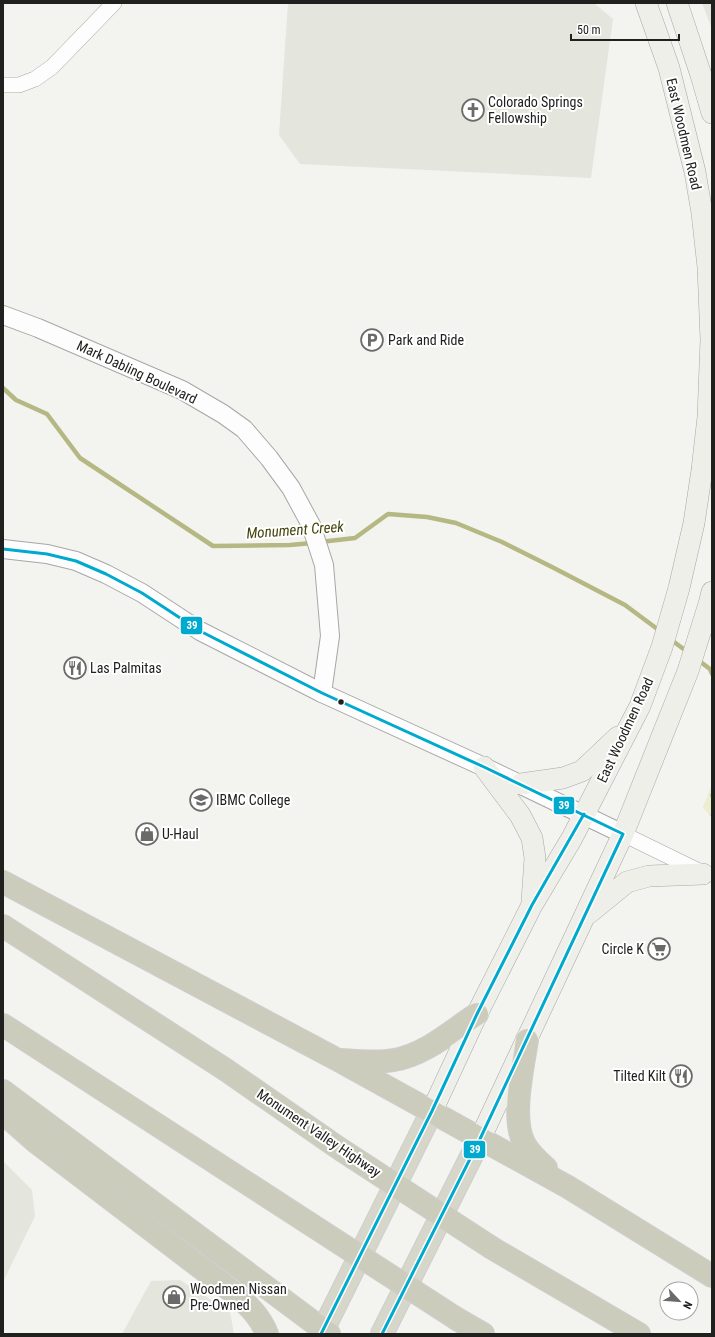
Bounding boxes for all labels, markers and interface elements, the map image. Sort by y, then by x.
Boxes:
scale bar [571,16,679,42]
text: 50 m [577,23,601,37]
street label: East Woodmen Road [663,77,705,191]
place label: Colorado Springs Fellowship [488,94,583,126]
church icon: Colorado Springs Fellowship [460,97,486,123]
parking icon: Park and Ride [359,327,385,353]
place label: Park and Ride [388,332,464,348]
street label: Mark Dabling Boulevard [74,337,200,407]
water label: Monument Creek [246,518,345,542]
line badge: 39 [180,616,203,635]
text: 39 [186,619,198,632]
restaurant icon: Las Palmitas [62,655,88,681]
place label: Las Palmitas [90,660,162,676]
street label: East Woodmen Road [594,675,656,785]
unlabelled marker [336,697,346,707]
school or university icon: IBMC College [188,787,214,813]
place label: IBMC College [216,792,291,808]
line badge: 39 [553,796,575,815]
text: 39 [558,799,570,812]
shop icon: U-Haul [134,821,160,847]
place label: U-Haul [162,826,199,842]
supermarket icon: Circle K [646,936,672,962]
place label: Circle K [602,941,644,957]
restaurant icon: Tilted Kilt [668,1063,694,1089]
place label: Tilted Kilt [613,1068,666,1084]
street label: Monument Valley Highway [254,1086,384,1180]
line badge: 39 [463,1140,486,1159]
text: 39 [469,1143,481,1156]
place label: Woodmen Nissan Pre-Owned [190,1281,287,1313]
north arrow [659,1281,699,1321]
shop icon: Woodmen Nissan Pre-Owned [161,1284,187,1310]
text: N [680,1299,695,1311]

